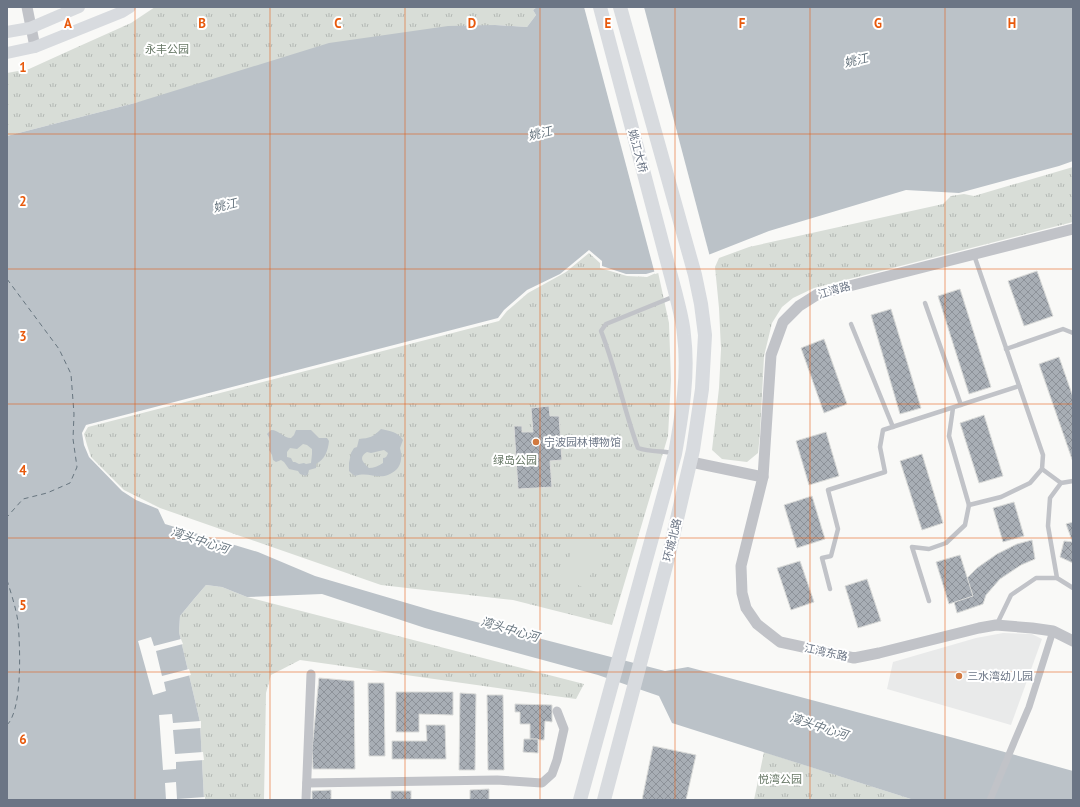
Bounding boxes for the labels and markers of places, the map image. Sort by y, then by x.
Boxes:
place label: 宁波园林博物馆 [544,435,621,449]
marker: 宁波园林博物馆 [531,437,541,447]
place label: 三水湾幼儿园 [967,669,1033,683]
marker: 三水湾幼儿园 [954,671,964,681]

